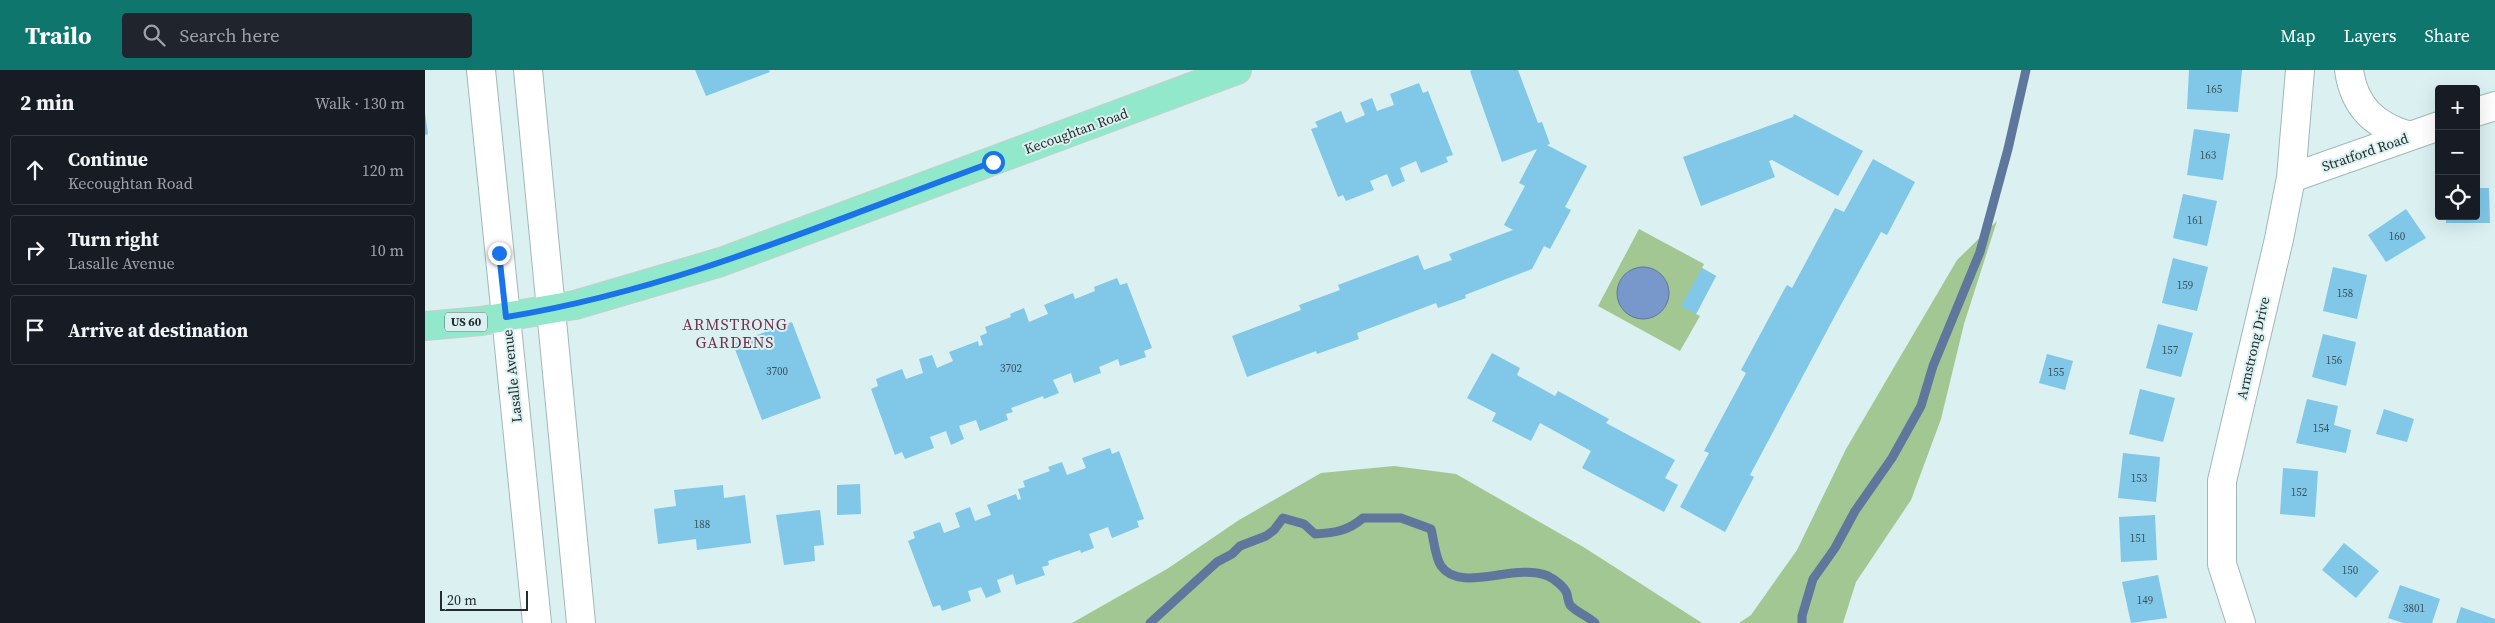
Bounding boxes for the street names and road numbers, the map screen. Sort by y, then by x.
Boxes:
street label: Kecoughtan Road [1021,103,1131,159]
street label: Stratford Road [2319,128,2411,176]
street label: Armstrong Drive [2231,295,2275,401]
road number: US 60 [445,312,487,332]
street label: Lasalle Avenue [497,329,527,423]

